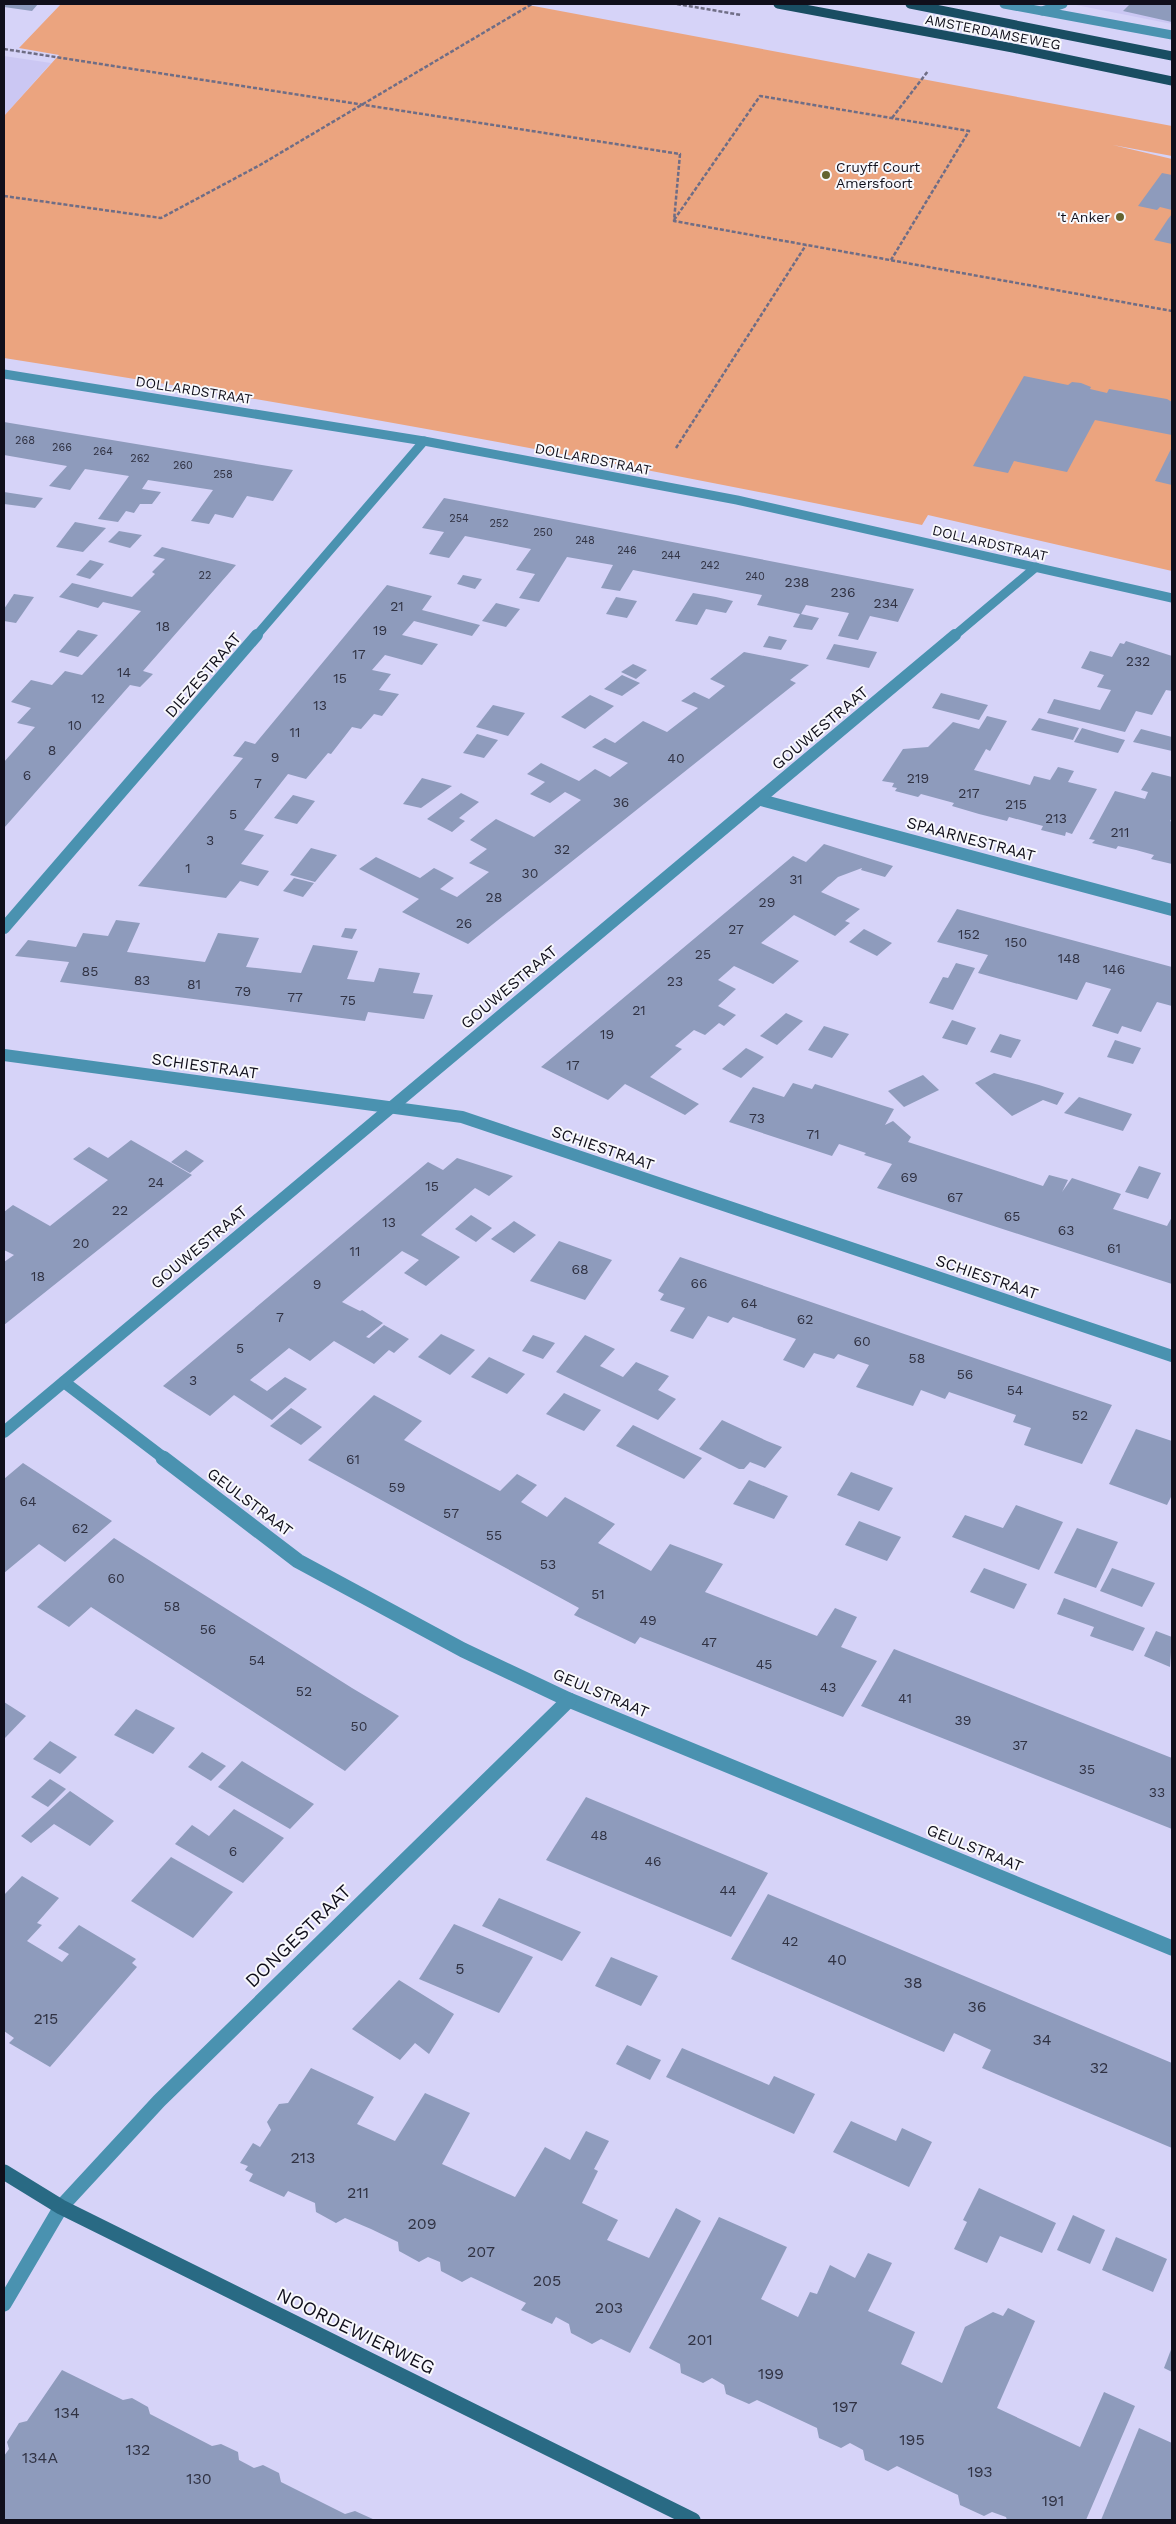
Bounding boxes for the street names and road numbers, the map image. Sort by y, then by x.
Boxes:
street label: AMSTERDAMSEWEG [924,11,1062,53]
street label: DOLLARDSTRAAT [134,373,254,407]
street label: DOLLARDSTRAAT [534,440,653,478]
street label: DOLLARDSTRAAT [931,522,1050,564]
street label: DIEZESTRAAT [161,628,245,721]
street label: GOUWESTRAAT [768,682,872,774]
street label: SPAARNESTRAAT [905,813,1038,865]
street label: GOUWESTRAAT [457,941,561,1033]
street label: SCHIESTRAAT [151,1049,260,1083]
street label: SCHIESTRAAT [549,1122,657,1175]
street label: GOUWESTRAAT [147,1201,251,1293]
street label: SCHIESTRAAT [933,1251,1041,1304]
street label: GEULSTRAAT [204,1464,297,1541]
street label: GEULSTRAAT [550,1664,652,1722]
street label: GEULSTRAAT [924,1820,1026,1876]
street label: DONGESTRAAT [240,1880,356,1992]
street label: NOORDEWIERWEG [273,2283,439,2379]

